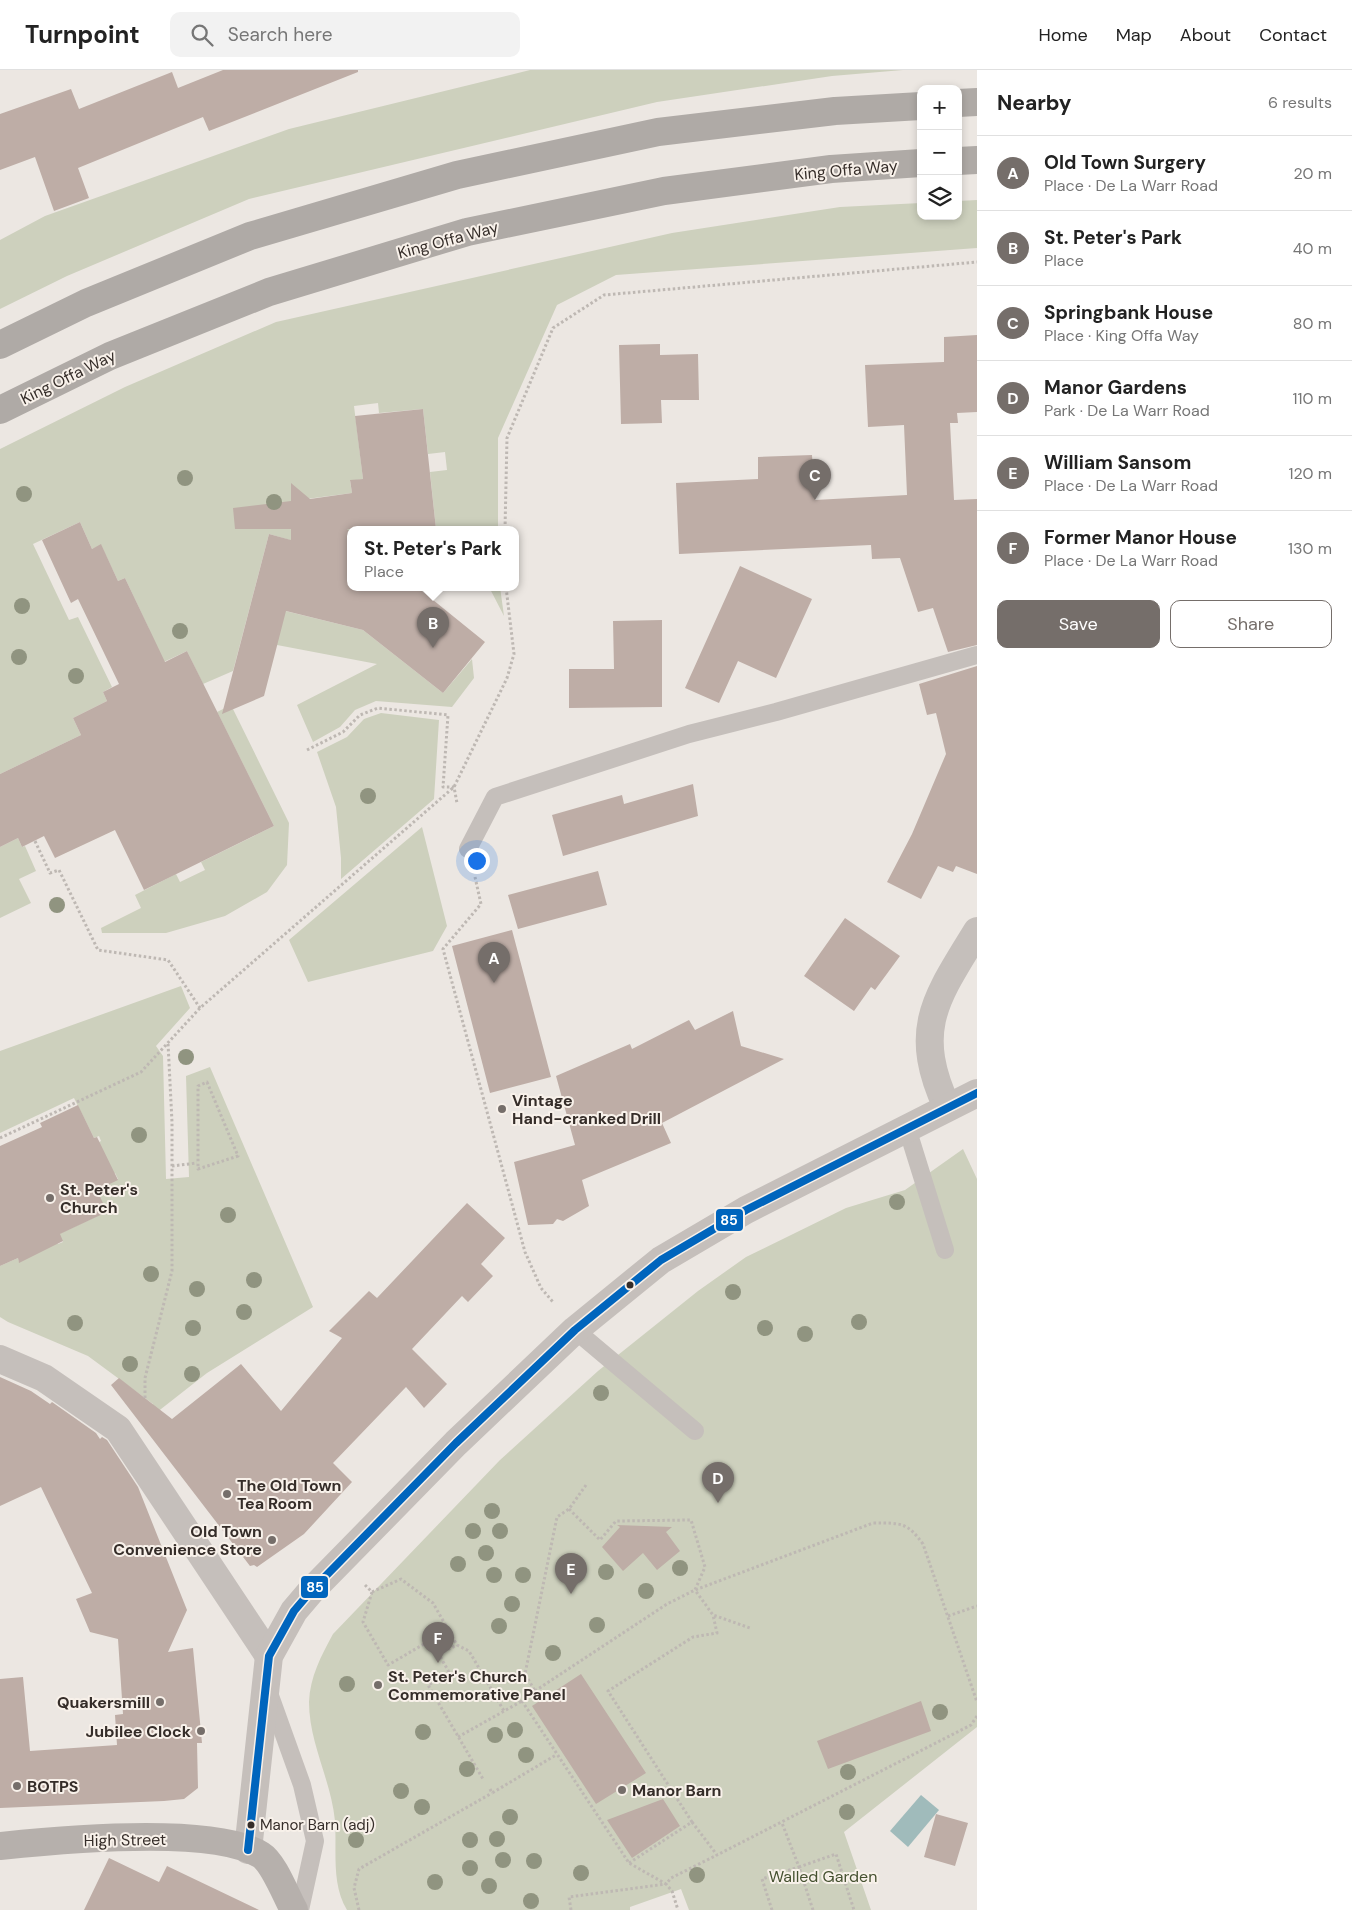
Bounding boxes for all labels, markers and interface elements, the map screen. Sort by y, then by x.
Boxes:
search box [170,12,520,57]
text: Turnpoint [25,19,140,50]
icon: search [188,21,216,49]
text: Search here [228,22,333,47]
text: Home [1038,23,1088,47]
text: Map [1116,23,1152,47]
text: About [1180,23,1231,47]
text: Contact [1259,23,1327,47]
map controls [917,85,962,220]
button: + [917,85,962,130]
text: Nearby [997,89,1071,117]
text: 6 results [1268,92,1332,113]
button: − [917,130,962,175]
text: Old Town Surgery [1044,150,1206,175]
street label: King Offa Way [794,155,899,185]
text: A [1007,163,1019,184]
text: 20 m [1293,163,1332,184]
button: layers [917,175,962,220]
text: Place · De La Warr Road [1044,175,1218,196]
street label: King Offa Way [395,216,501,264]
text: St. Peter's Park [1044,225,1182,250]
text: B [1008,238,1018,259]
text: 40 m [1293,238,1332,259]
text: Place [1044,250,1084,271]
text: Springbank House [1044,300,1213,325]
text: C [1007,313,1019,334]
text: 80 m [1293,313,1332,334]
text: Place · King Offa Way [1044,325,1199,346]
street label: King Offa Way [17,345,119,409]
text: Manor Gardens [1044,375,1187,400]
text: D [1007,388,1019,409]
text: 110 m [1293,388,1332,409]
text: Park · De La Warr Road [1044,400,1210,421]
text: William Sansom [1044,450,1191,475]
pin: C [799,459,831,500]
text: E [1008,463,1018,484]
text: 120 m [1288,463,1332,484]
text: Place · De La Warr Road [1044,475,1218,496]
text: Former Manor House [1044,525,1237,550]
popup [347,526,519,591]
text: St. Peter's Park [364,536,502,561]
text: F [1009,538,1017,559]
text: 130 m [1288,538,1332,559]
text: Place · De La Warr Road [1044,550,1218,571]
text: Place [364,561,404,582]
button: Save [997,600,1160,648]
button: Share [1170,600,1332,648]
pin: B [417,607,449,648]
your location [464,848,490,874]
pin: A [478,942,510,983]
place label: Vintage Hand-cranked Drill [512,1090,661,1129]
marker: Vintage Hand-cranked Drill [496,1103,508,1115]
place label: St. Peter's Church [60,1179,138,1218]
marker: St. Peter's Church [44,1192,56,1204]
line badge: 85 [715,1208,744,1232]
text: 85 [720,1211,738,1229]
unlabelled marker [625,1280,635,1290]
pin: D [702,1462,734,1503]
place label: The Old Town Tea Room [237,1475,341,1514]
marker: The Old Town Tea Room [221,1488,233,1500]
place label: Old Town Convenience Store [113,1521,262,1560]
marker: Old Town Convenience Store [266,1534,278,1546]
pin: E [555,1553,587,1594]
line badge: 85 [300,1575,329,1599]
text: 85 [306,1578,324,1596]
pin: F [422,1622,454,1663]
place label: St. Peter's Church Commemorative Panel [388,1666,566,1705]
marker: St. Peter's Church Commemorative Panel [372,1679,384,1691]
place label: Quakersmill [57,1692,150,1713]
marker: Quakersmill [154,1696,166,1708]
place label: Jubilee Clock [86,1721,192,1742]
marker: Jubilee Clock [195,1725,207,1737]
place label: BOTPS [27,1776,78,1797]
marker: BOTPS [11,1780,23,1792]
place label: Manor Barn [632,1780,722,1801]
marker: Manor Barn [616,1784,628,1796]
place label: Manor Barn (adj) [260,1815,375,1835]
marker: Manor Barn (adj) [246,1820,256,1830]
street label: High Street [84,1829,166,1851]
park label: Walled Garden [769,1866,877,1887]

